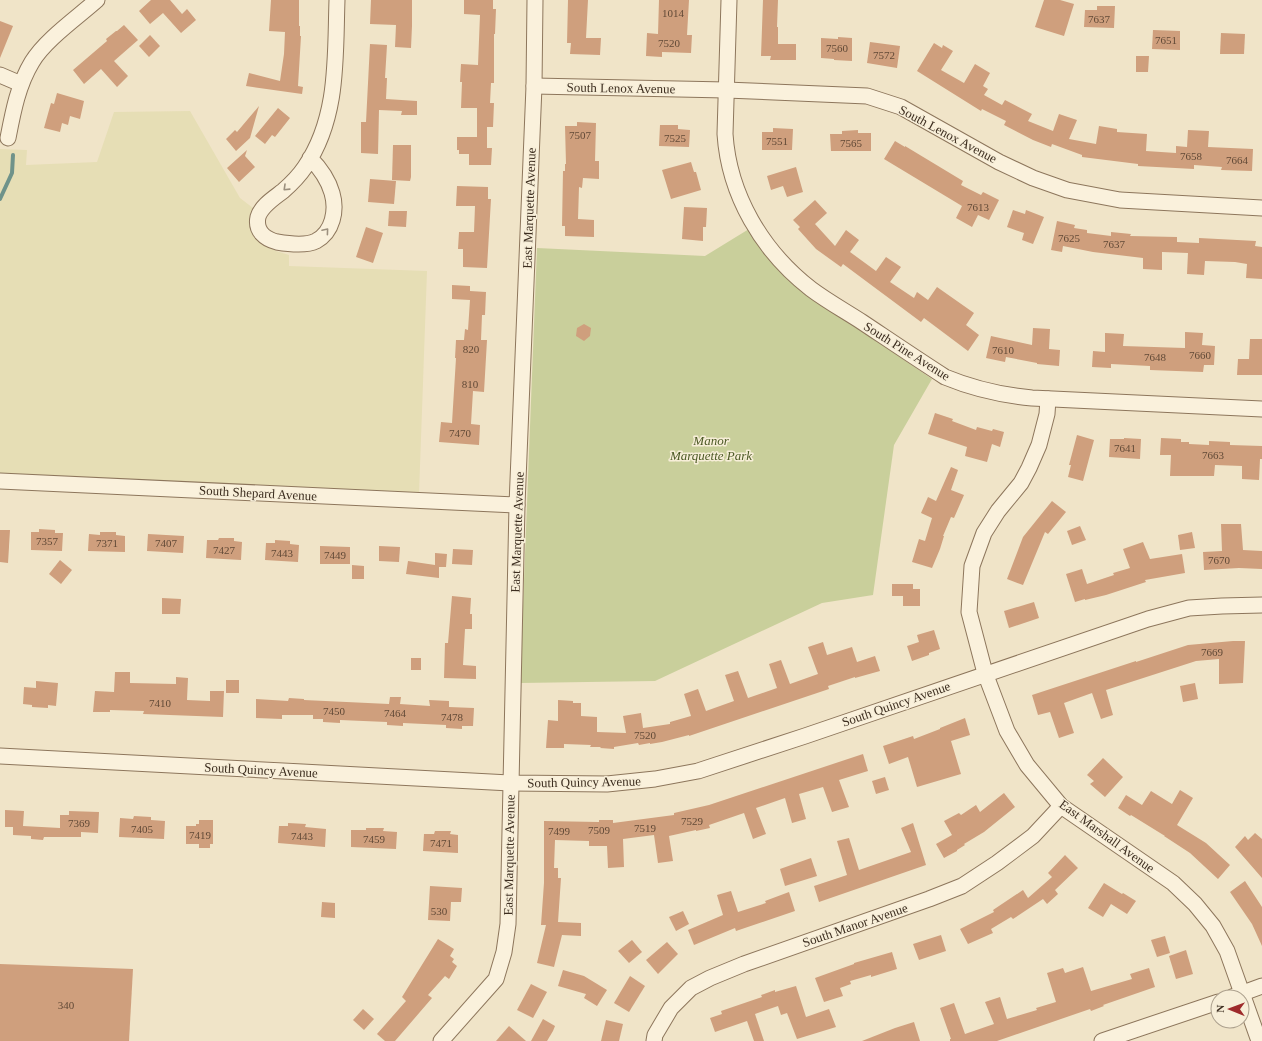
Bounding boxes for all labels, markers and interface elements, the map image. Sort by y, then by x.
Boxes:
house number: 1014 [662,7,685,19]
house number: 7637 [1088,13,1111,25]
house number: 7651 [1155,34,1177,46]
house number: 7520 [658,37,681,49]
house number: 7560 [826,42,849,54]
house number: 7572 [873,49,895,61]
street label: South Lenox Avenue [566,80,676,96]
street label: South Lenox Avenue [896,102,1000,166]
house number: 7507 [569,129,592,141]
house number: 7525 [664,132,687,144]
house number: 7551 [766,135,788,147]
house number: 7565 [840,137,863,149]
street label: East Marquette Avenue [519,147,539,269]
house number: 7658 [1180,150,1203,162]
house number: 7664 [1226,154,1249,166]
one-way arrow [283,183,291,190]
house number: 7613 [967,201,990,213]
one-way arrow [321,229,328,236]
house number: 7625 [1058,232,1081,244]
house number: 7637 [1103,238,1126,250]
street label: South Pine Avenue [861,318,953,384]
house number: 820 [463,343,480,355]
house number: 7610 [992,344,1015,356]
house number: 7660 [1189,349,1212,361]
house number: 7648 [1144,351,1167,363]
house number: 810 [462,378,479,390]
house number: 7470 [449,427,472,439]
park label: Manor Marquette Park [669,433,752,463]
house number: 7641 [1114,442,1136,454]
house number: 7663 [1202,449,1225,461]
street label: East Marquette Avenue [507,471,527,593]
street label: South Shepard Avenue [199,482,318,504]
house number: 7357 [36,535,59,547]
house number: 7371 [96,537,118,549]
house number: 7407 [155,537,178,549]
house number: 7427 [213,544,236,556]
house number: 7443 [271,547,294,559]
house number: 7449 [324,549,347,561]
house number: 7670 [1208,554,1231,566]
house number: 7669 [1201,646,1224,658]
street label: South Quincy Avenue [840,678,952,730]
house number: 7410 [149,697,172,709]
house number: 7450 [323,705,346,717]
house number: 7464 [384,707,407,719]
house number: 7478 [441,711,464,723]
house number: 7520 [634,729,657,741]
street label: South Quincy Avenue [204,760,318,780]
street label: South Quincy Avenue [527,774,641,790]
street label: East Marquette Avenue [500,794,518,916]
street label: East Marshall Avenue [1057,796,1158,876]
house number: 7529 [681,815,704,827]
house number: 7369 [68,817,91,829]
house number: 7519 [634,822,657,834]
house number: 7405 [131,823,154,835]
house number: 7509 [588,824,611,836]
house number: 7499 [548,825,571,837]
house number: 7419 [189,829,212,841]
house number: 7443 [291,830,314,842]
house number: 7459 [363,833,386,845]
house number: 7471 [430,837,452,849]
street label: South Manor Avenue [800,900,910,950]
house number: 530 [431,905,448,917]
north arrow [1210,989,1250,1029]
house number: 340 [58,999,75,1011]
text: N [1214,1005,1226,1013]

